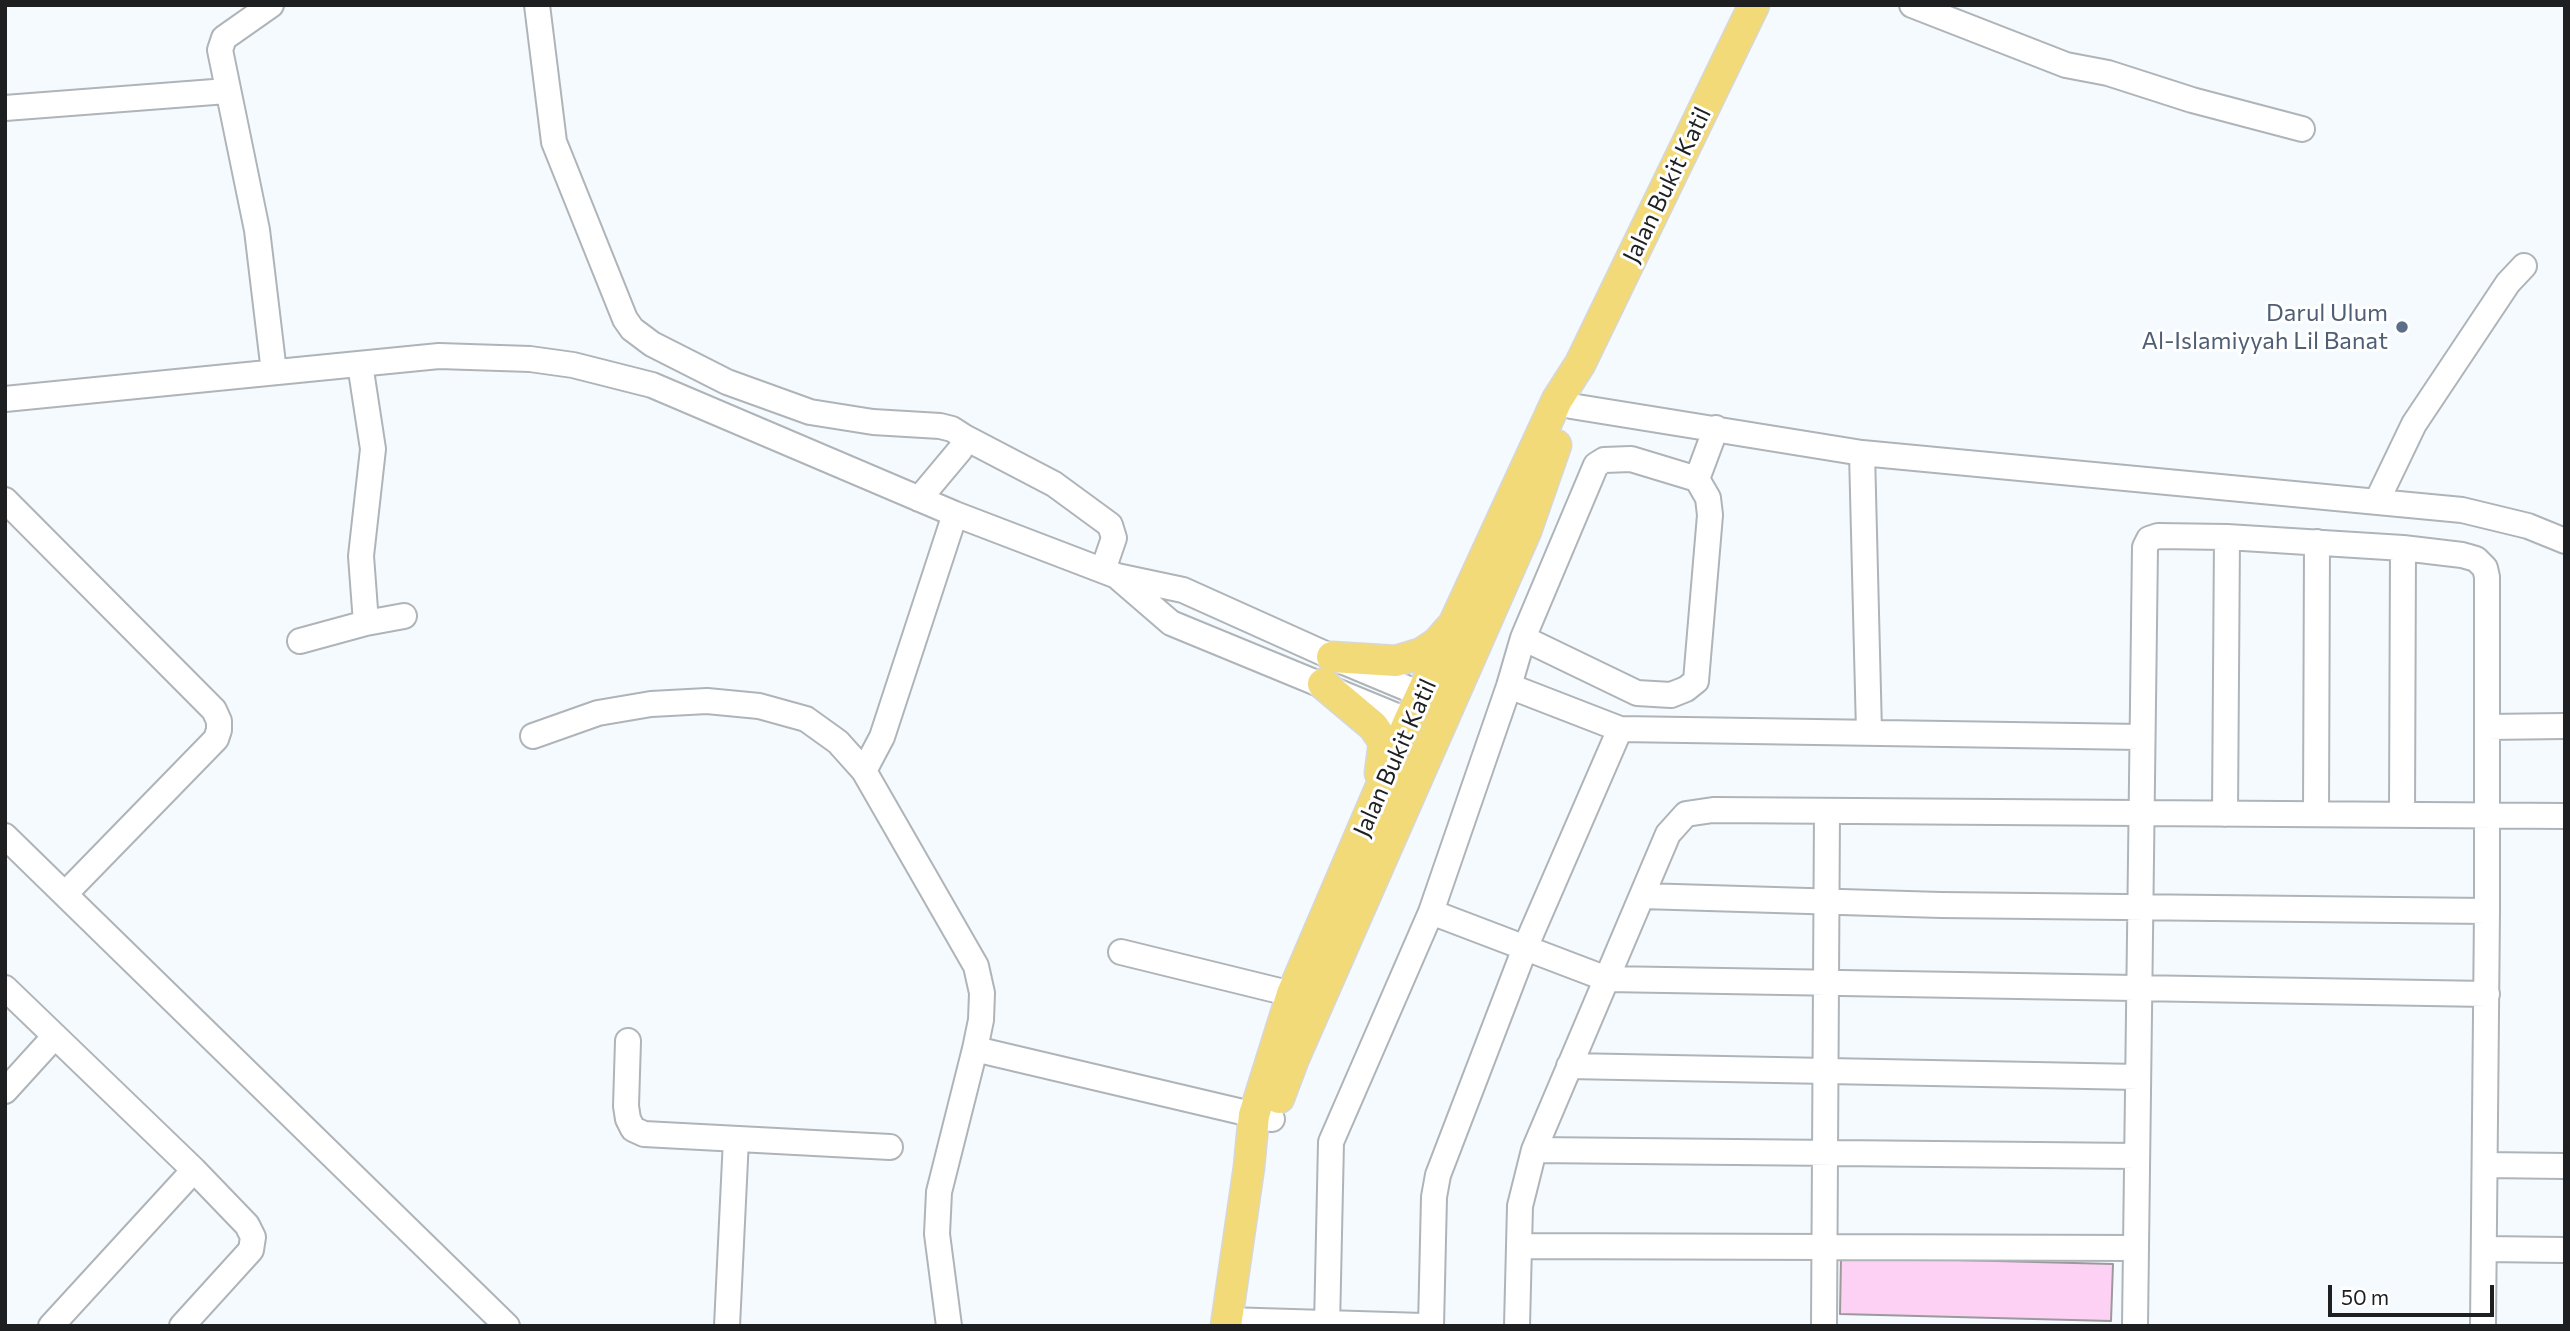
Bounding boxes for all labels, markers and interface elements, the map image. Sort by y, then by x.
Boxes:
street label: Jalan Bukit Katil [1617,102,1717,268]
place label: Darul Ulum Al-Islamiyyah Lil Banat [2142,299,2388,355]
marker: Darul Ulum Al-Islamiyyah Lil Banat [2394,319,2410,335]
street label: Jalan Bukit Katil [1347,675,1443,841]
scale bar [2332,1272,2498,1316]
text: 50 m [2341,1284,2389,1309]

